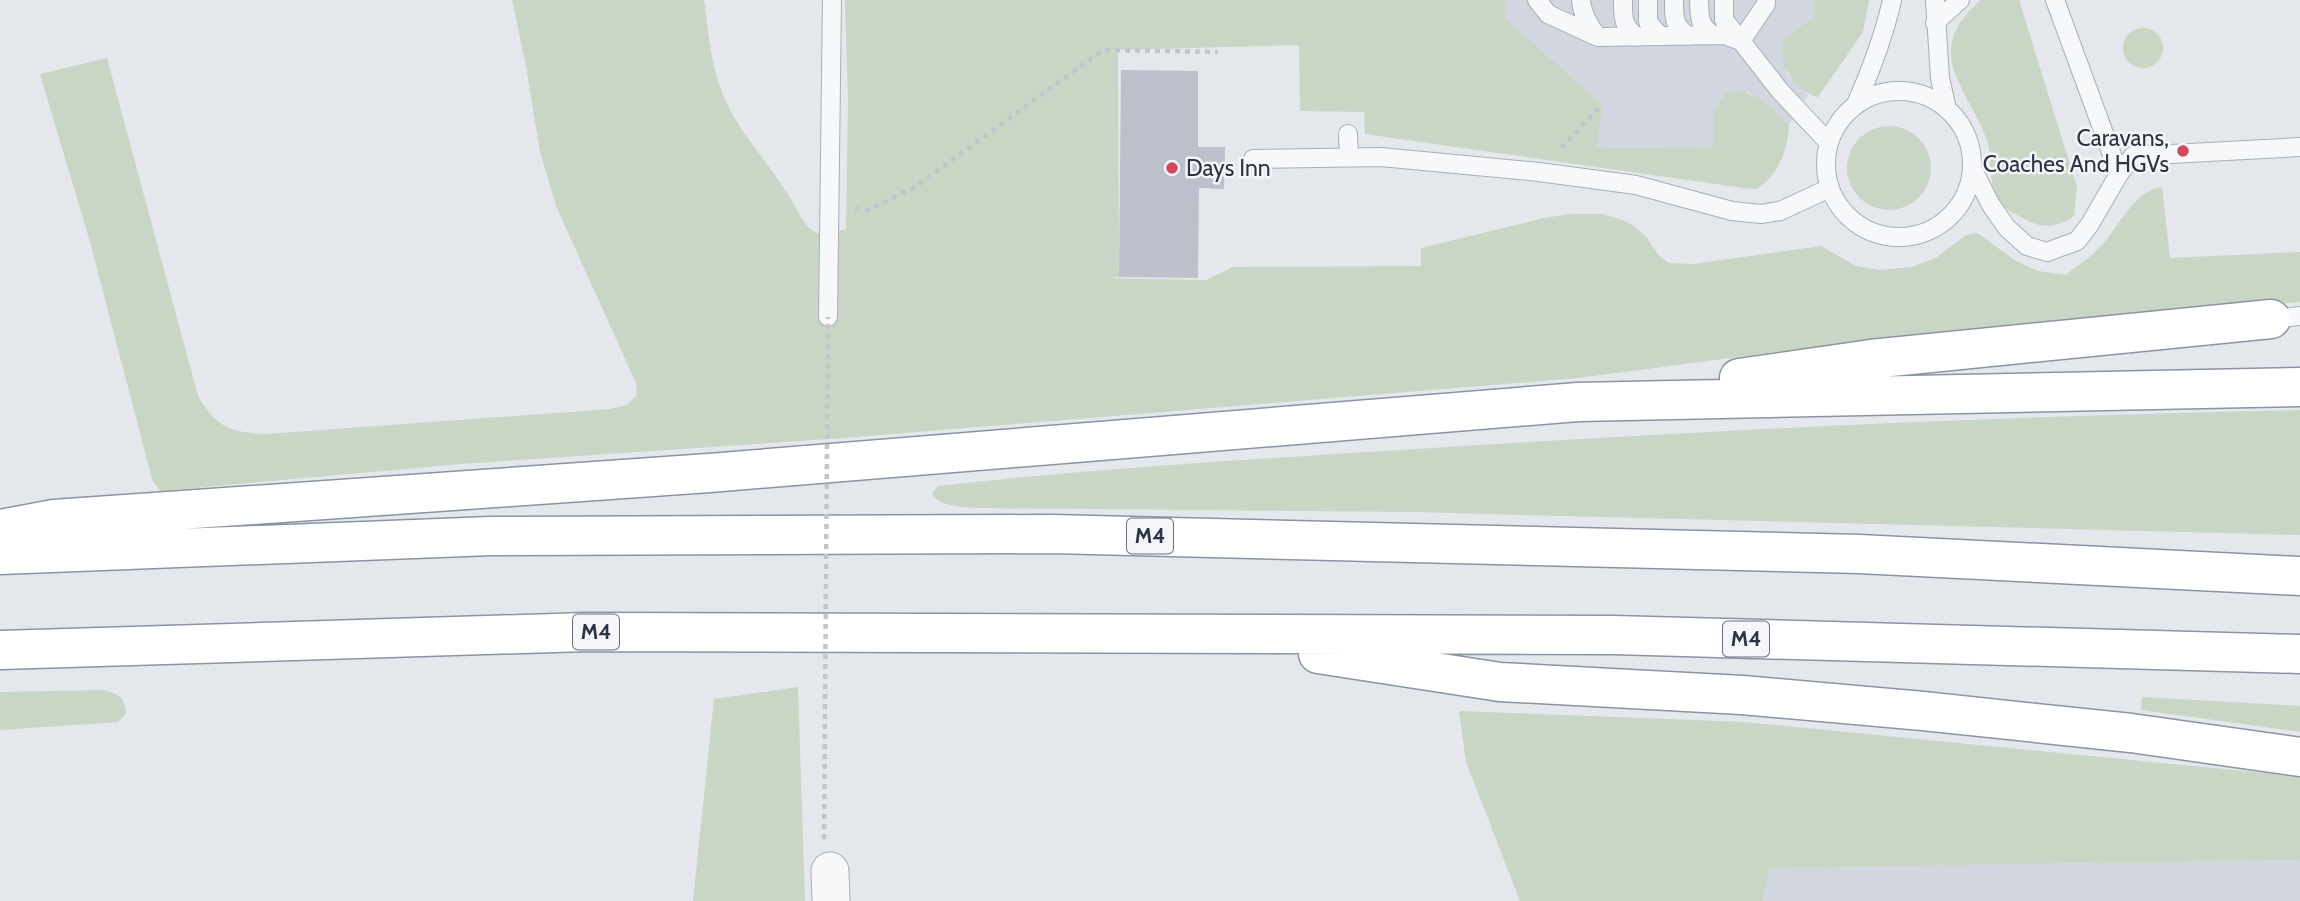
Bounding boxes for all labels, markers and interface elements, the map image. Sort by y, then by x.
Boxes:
place label: Caravans, Coaches And HGVs [1983,124,2169,178]
marker: Caravans, Coaches And HGVs [2175,143,2191,159]
place label: Days Inn [1186,154,1271,182]
marker: Days Inn [1164,160,1180,176]
road number: M4 [1127,518,1173,554]
road number: M4 [573,614,619,650]
road number: M4 [1723,622,1769,656]

